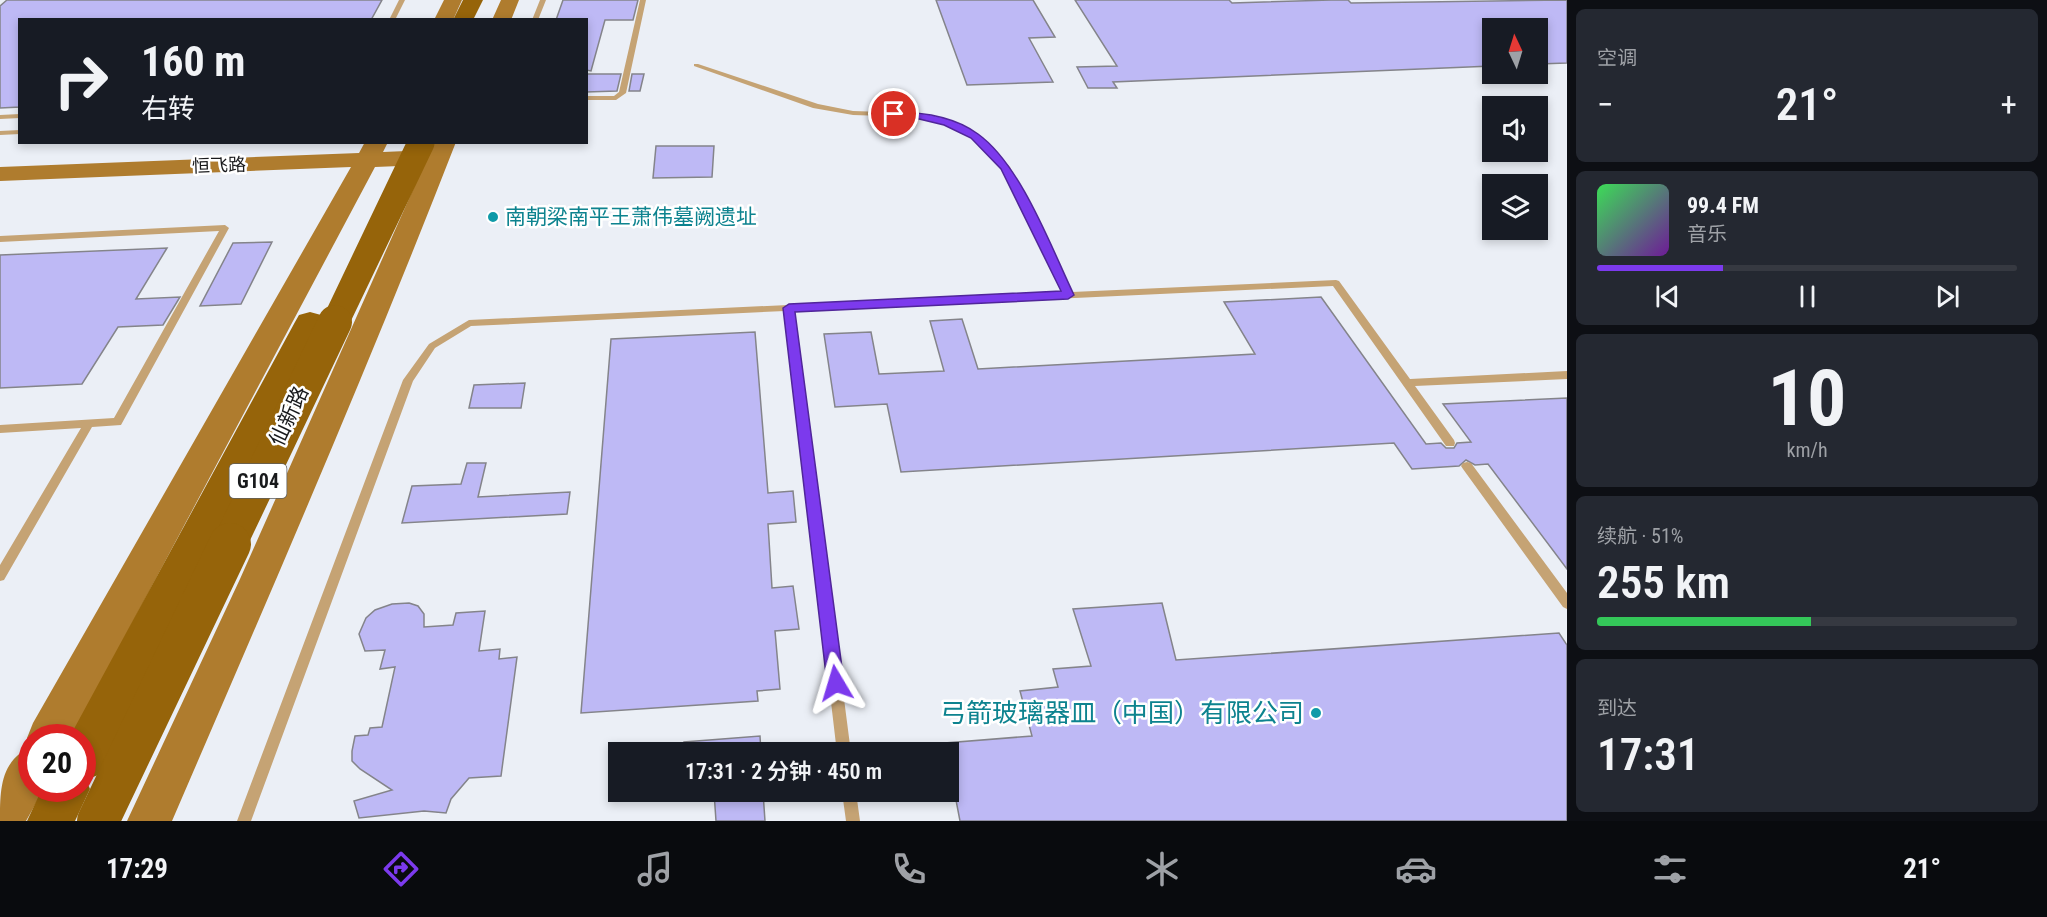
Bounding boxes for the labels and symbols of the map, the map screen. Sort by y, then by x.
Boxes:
north arrow [1482,18,1548,84]
pin [868,88,919,139]
street label: 恒飞路 [192,154,246,176]
place label: 南朝梁南平王萧伟墓阙遗址 [505,205,757,229]
marker: 南朝梁南平王萧伟墓阙遗址 [486,210,500,224]
street label: 仙新路 [265,382,313,450]
road number: G104 [230,464,286,498]
position arrow [804,651,868,715]
place label: 弓箭玻璃器皿（中国）有限公司 [940,698,1304,728]
marker: 弓箭玻璃器皿（中国）有限公司 [1309,706,1323,720]
speed limit sign: 20 [18,724,96,802]

